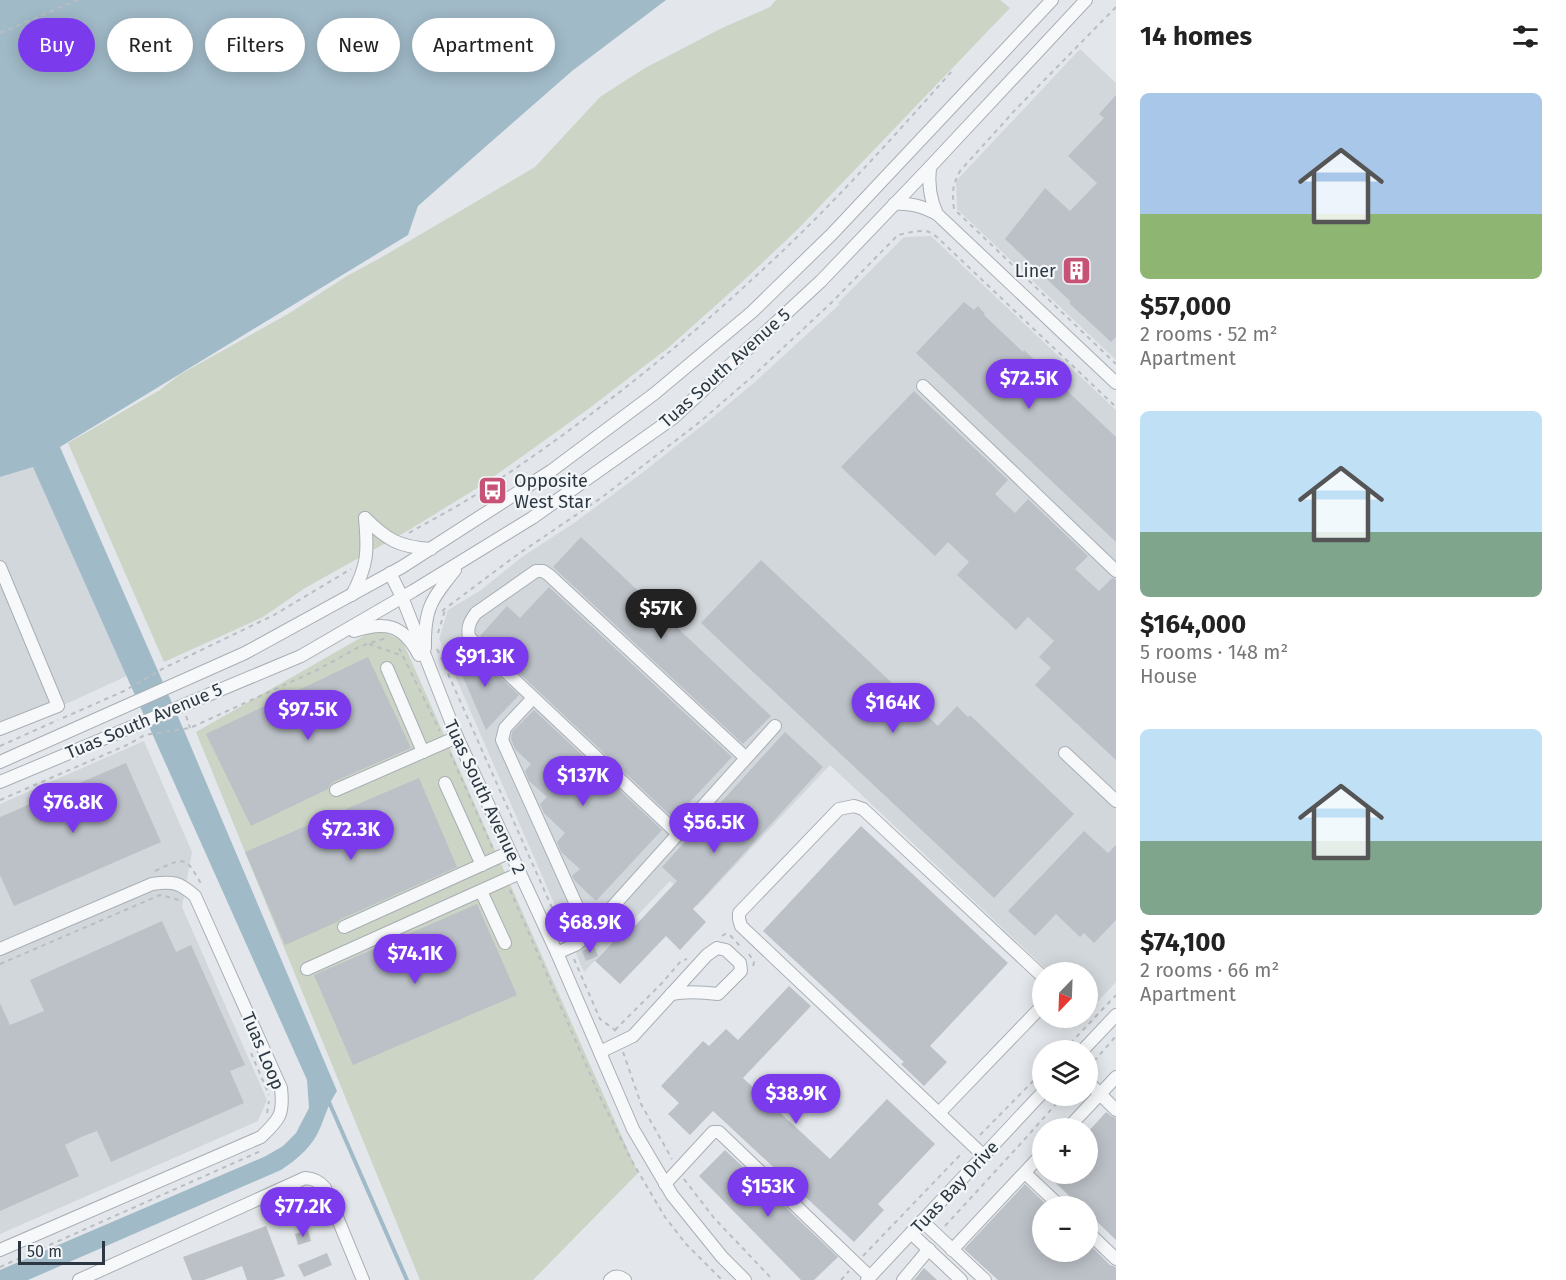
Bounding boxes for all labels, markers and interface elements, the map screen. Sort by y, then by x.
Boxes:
chip: Buy [18,18,95,72]
chip: Rent [107,18,193,72]
chip: Filters [205,18,305,72]
chip: New [317,18,400,72]
chip: Apartment [412,18,555,72]
icon: filters [1509,20,1542,53]
text: 14 homes [1140,21,1252,52]
icon: home [1287,132,1395,240]
building icon: Liner [1061,255,1093,287]
place label: Liner [1015,260,1056,282]
text: $57,000 [1140,291,1231,322]
street label: Tuas South Avenue 5 [655,304,795,432]
text: 2 rooms · 52 m² [1140,322,1278,346]
text: Apartment [1140,346,1236,370]
pin: $72.5K [980,359,1078,410]
text: $72.5K [1000,366,1058,390]
icon: home [1287,450,1395,558]
place label: Opposite West Star [514,470,591,513]
bus stop icon: Opposite West Star [477,475,509,507]
pin: $57K [625,589,697,640]
text: $57K [639,596,683,620]
text: $164,000 [1140,609,1246,640]
pin: $91.3K [436,637,534,688]
text: 5 rooms · 148 m² [1140,640,1288,664]
text: $91.3K [456,644,514,668]
text: House [1140,664,1197,688]
street label: Tuas South Avenue 5 [62,678,226,764]
pin: $164K [851,683,935,734]
pin: $97.5K [259,690,357,741]
text: $164K [866,690,920,714]
text: $97.5K [278,697,338,721]
street label: Tuas South Avenue 2 [440,716,530,878]
pin: $137K [541,756,625,807]
text: $137K [557,763,609,787]
icon: home [1287,768,1395,876]
pin: $76.8K [24,783,122,834]
text: $76.8K [43,790,103,814]
pin: $56.5K [665,803,763,854]
pin: $72.3K [302,810,400,861]
text: $56.5K [683,810,745,834]
text: $72.3K [322,817,380,841]
pin: $68.9K [541,903,639,954]
text: $68.9K [559,910,621,934]
text: $74,100 [1140,927,1226,958]
pin: $74.1K [366,934,464,985]
text: $74.1K [387,941,443,965]
text: 2 rooms · 66 m² [1140,958,1279,982]
north arrow [1032,962,1098,1028]
map controls [1032,962,1098,1262]
text: Apartment [1140,982,1236,1006]
street label: Tuas Loop [237,1009,289,1093]
button: layers [1032,1040,1098,1106]
pin: $38.9K [747,1074,845,1125]
text: $38.9K [765,1081,827,1105]
button: + [1032,1118,1098,1184]
street label: Tuas Bay Drive [907,1136,1003,1238]
pin: $153K [726,1167,810,1218]
text: $153K [741,1174,795,1198]
pin: $77.2K [254,1187,352,1238]
text: $77.2K [274,1194,332,1218]
button: − [1032,1196,1098,1262]
scale bar [18,1238,105,1266]
text: 50 m [27,1242,62,1261]

